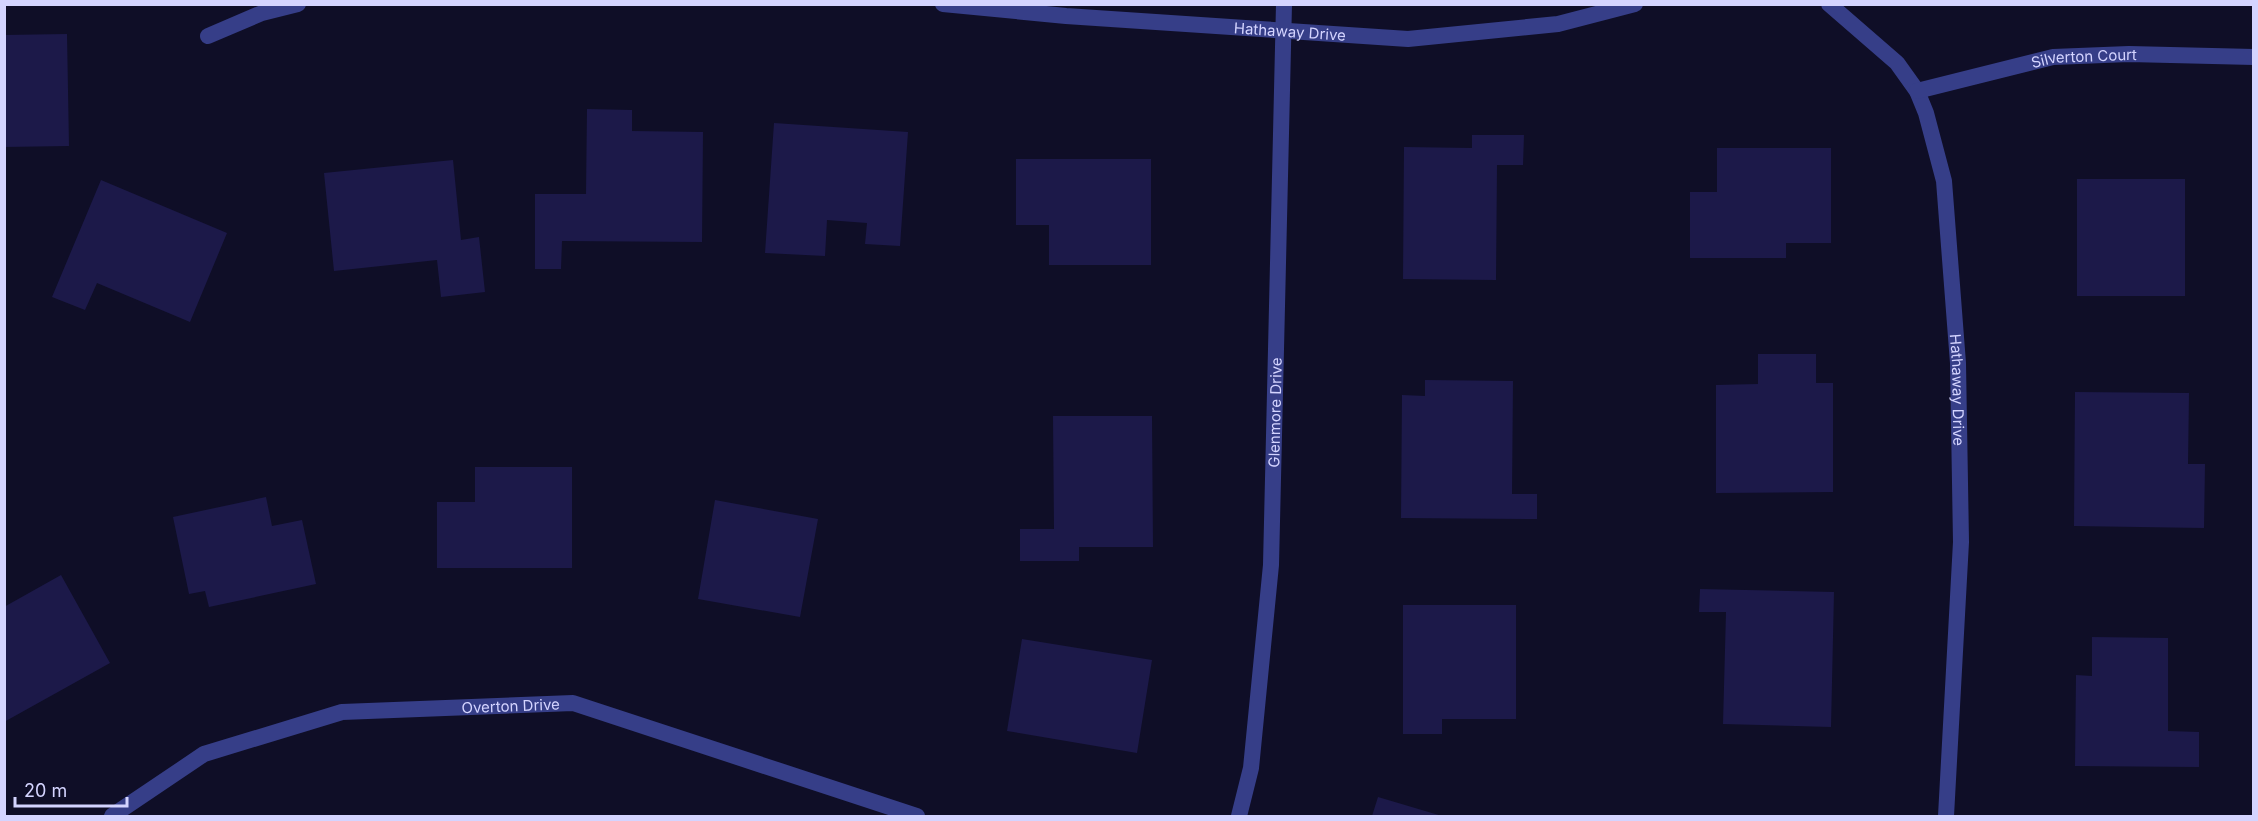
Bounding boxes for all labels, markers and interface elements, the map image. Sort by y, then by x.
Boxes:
street label: Hathaway Drive [1233,18,1347,44]
street label: Silverton Court [2029,44,2137,72]
street label: Hathaway Drive [1946,333,1969,446]
street label: Glenmore Drive [1264,357,1285,468]
street label: Overton Drive [461,694,560,717]
scale bar [15,770,128,808]
text: 20 m [24,780,67,801]

